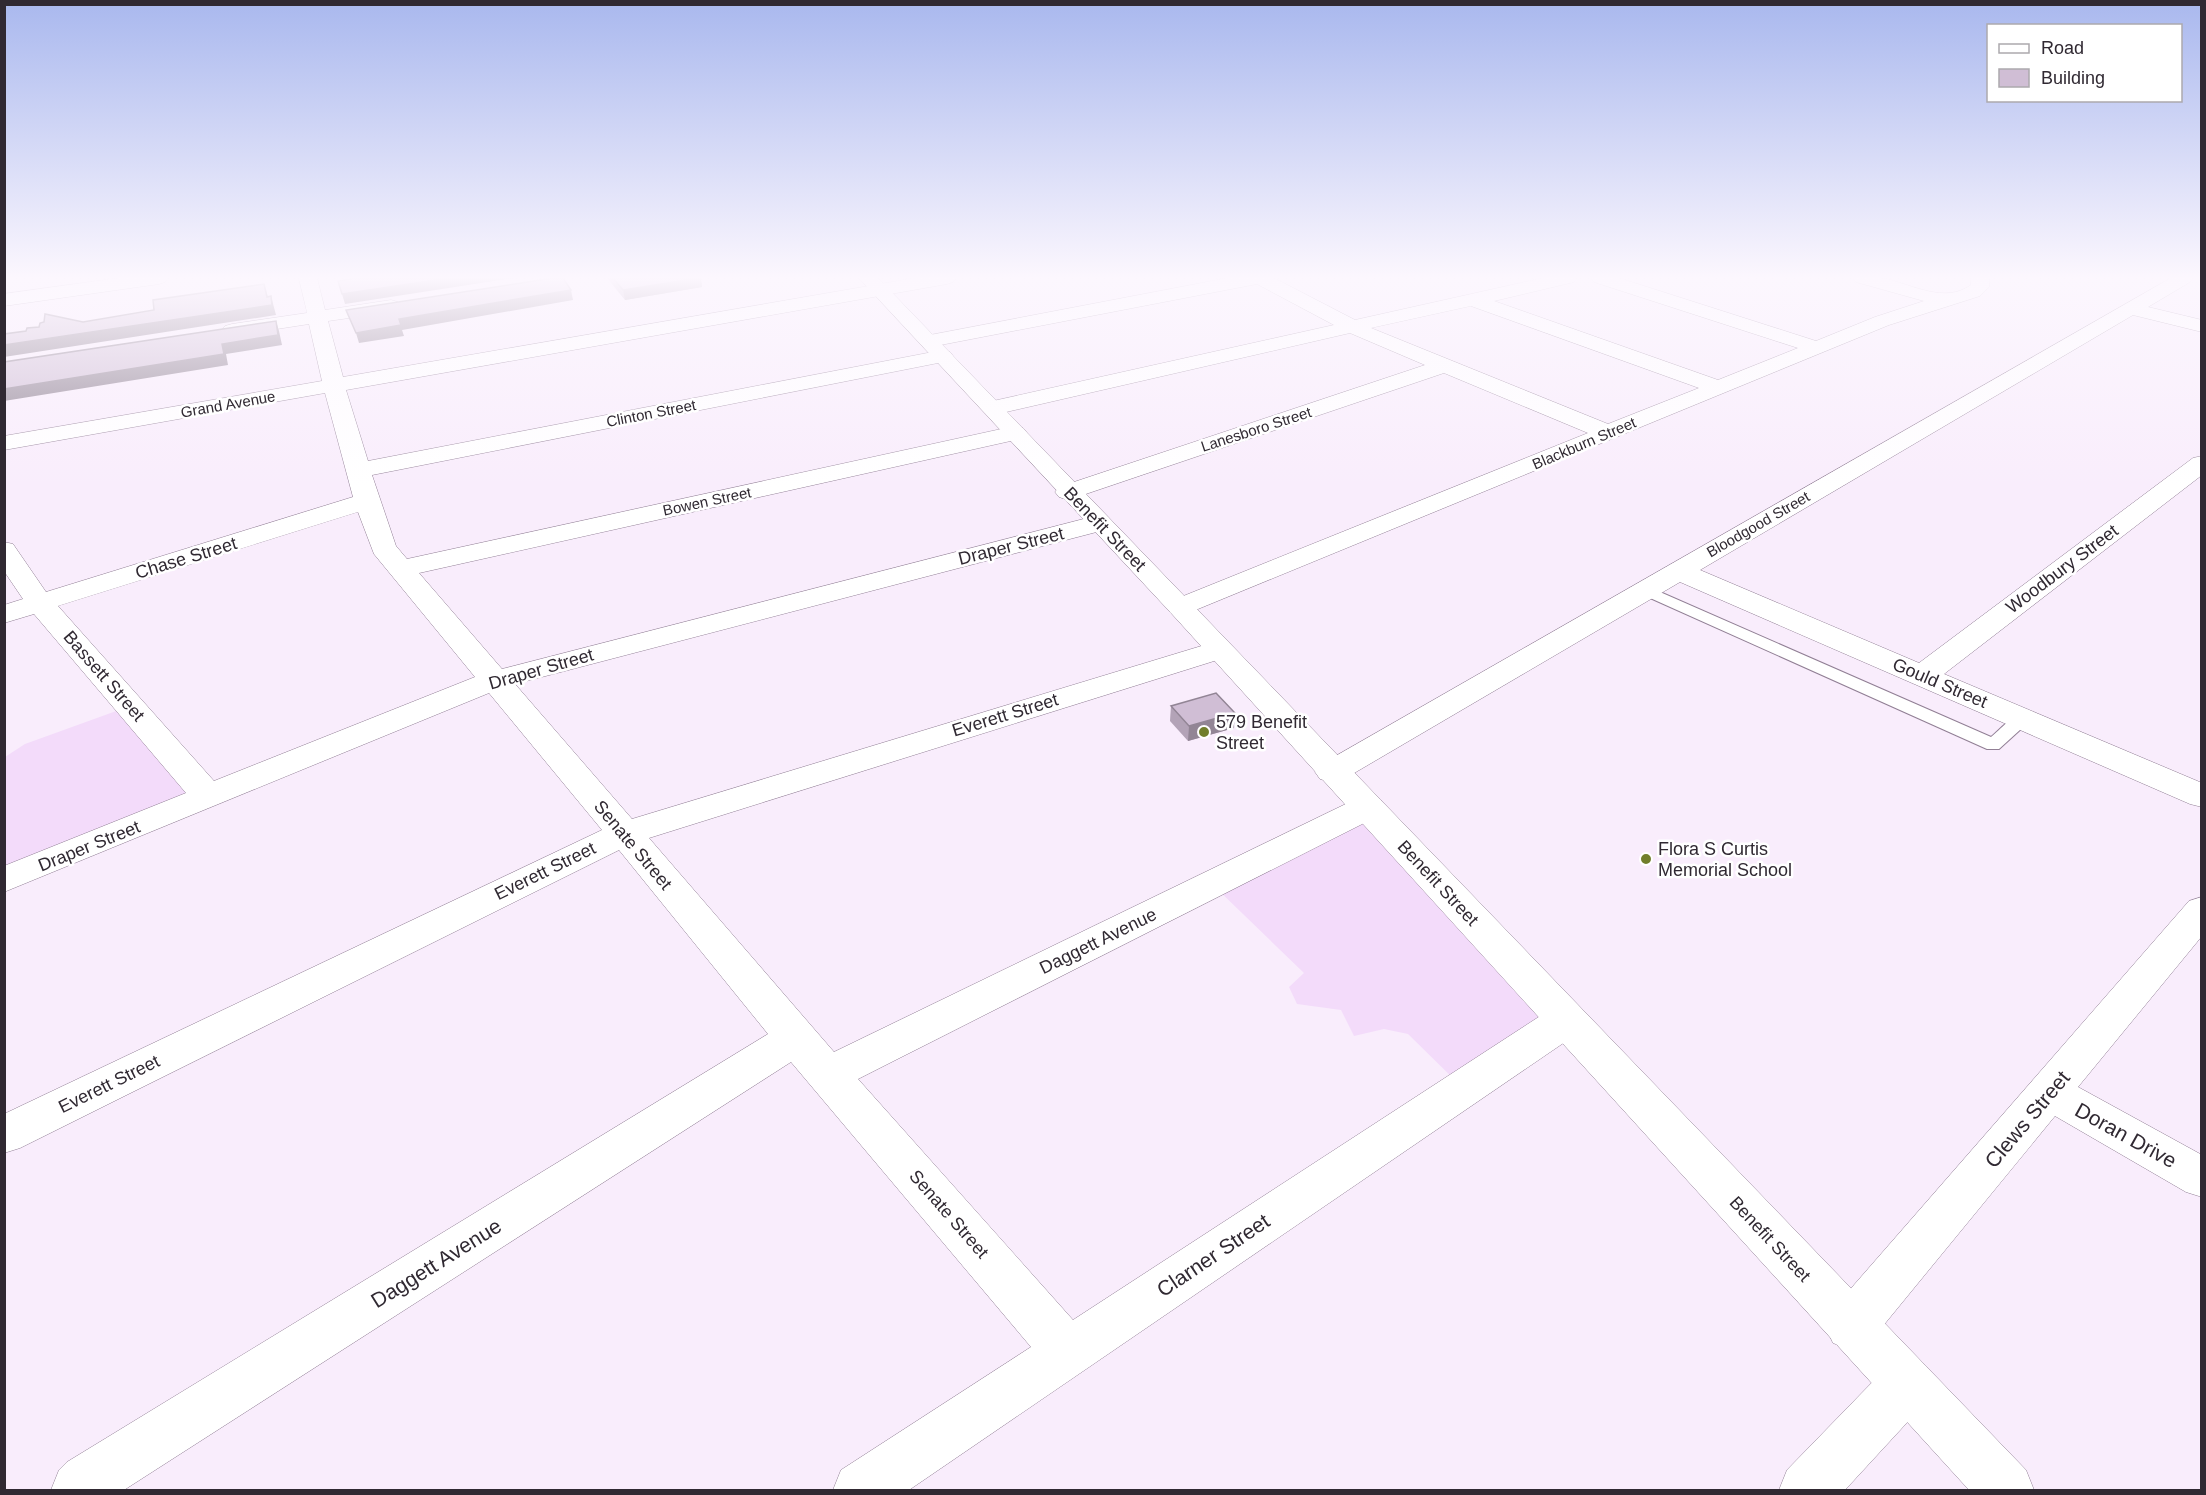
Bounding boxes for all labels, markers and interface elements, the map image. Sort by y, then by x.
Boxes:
legend [1987,24,2182,102]
text: Road [2041,38,2084,58]
text: Building [2041,68,2105,88]
street label: Grand Avenue [179,387,277,421]
street label: Clinton Street [605,396,698,430]
street label: Lanesboro Street [1199,403,1314,455]
street label: Blackburn Street [1530,413,1639,472]
street label: Bowen Street [661,483,754,519]
street label: Benefit Street [1060,483,1150,575]
street label: Bloodgood Street [1704,487,1813,560]
street label: Woodbury Street [2002,520,2122,618]
street label: Draper Street [956,523,1066,569]
street label: Chase Street [133,533,239,583]
street label: Bassett Street [59,627,149,725]
street label: Draper Street [486,644,596,694]
street label: Gould Street [1890,654,1990,712]
street label: Everett Street [949,689,1061,741]
place label: 579 Benefit Street [1216,712,1307,753]
marker: 579 Benefit Street [1197,725,1211,739]
street label: Senate Street [590,796,676,894]
street label: Draper Street [35,816,143,876]
street label: Benefit Street [1393,836,1483,930]
street label: Everett Street [491,838,599,904]
place label: Flora S Curtis Memorial School [1658,839,1792,880]
marker: Flora S Curtis Memorial School [1639,852,1653,866]
street label: Daggett Avenue [1036,904,1160,978]
street label: Everett Street [55,1051,163,1117]
street label: Clews Street [1980,1066,2074,1172]
street label: Doran Drive [2071,1098,2181,1172]
street label: Senate Street [905,1166,993,1262]
street label: Benefit Street [1725,1192,1815,1286]
street label: Clarner Street [1152,1209,1274,1301]
street label: Daggett Avenue [367,1214,505,1312]

